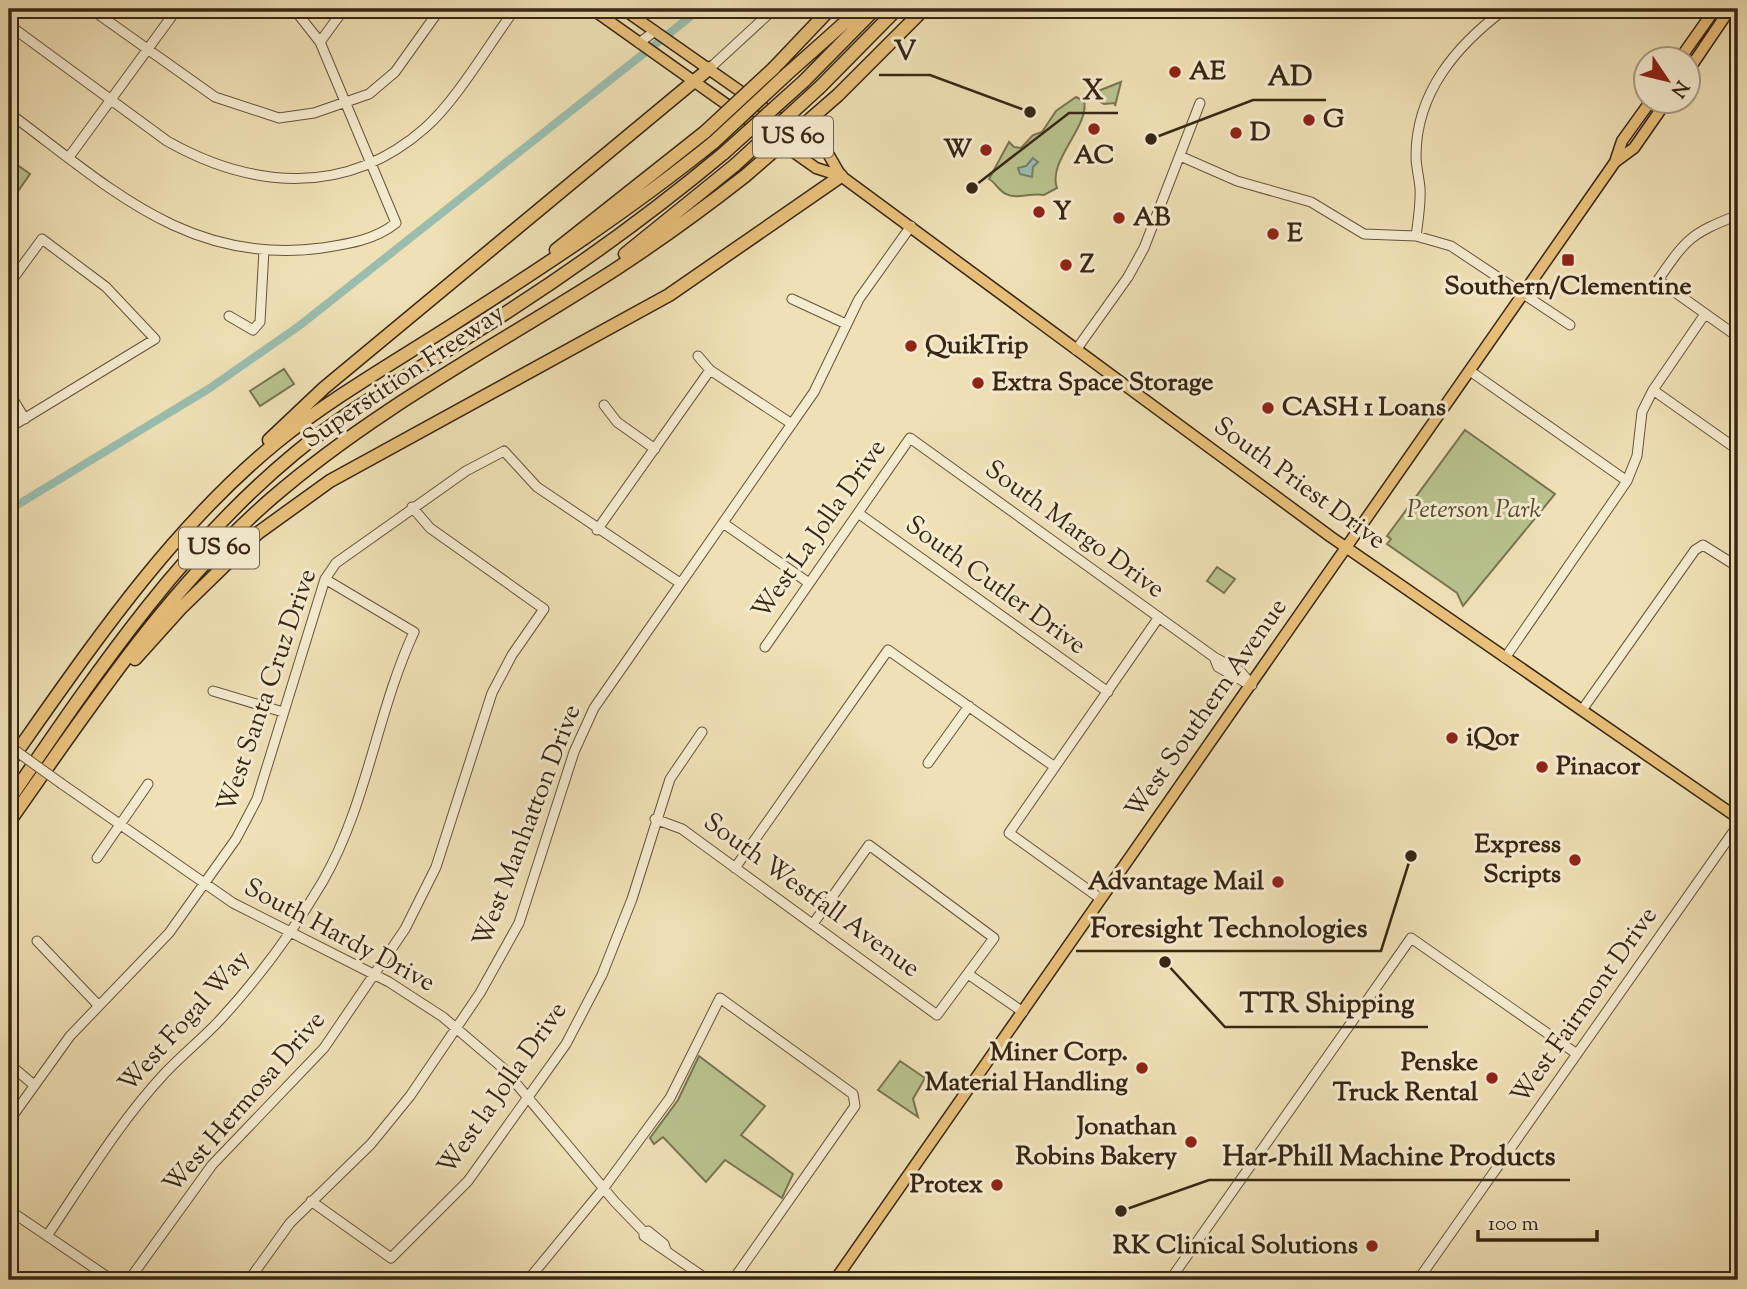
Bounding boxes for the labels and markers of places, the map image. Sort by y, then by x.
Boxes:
callout: V [879,26,930,75]
callout: AD [1253,51,1326,100]
place label: AE [1189,54,1226,91]
callout: X [1069,64,1118,113]
marker: AE [1167,64,1183,80]
place label: G [1323,102,1344,139]
marker: G [1301,112,1317,128]
place label: D [1250,115,1271,152]
marker: AC [1086,121,1102,137]
marker: D [1228,125,1244,141]
place label: W [943,132,972,169]
place label: AC [1074,138,1114,175]
marker: W [978,142,994,158]
place label: Y [1053,194,1072,231]
place label: AB [1133,200,1171,237]
marker: Y [1031,204,1047,220]
marker: AB [1111,210,1127,226]
place label: E [1287,216,1303,253]
marker: E [1265,226,1281,242]
place label: Z [1080,247,1095,284]
marker: Southern/Clementine [1560,252,1576,268]
marker: Z [1058,257,1074,273]
place label: Southern/Clementine [1444,269,1692,306]
place label: QuikTrip [925,328,1028,365]
marker: QuikTrip [903,338,919,354]
place label: Extra Space Storage [992,365,1213,402]
marker: Extra Space Storage [970,375,986,391]
place label: CASH 1 Loans [1282,390,1446,427]
marker: CASH 1 Loans [1260,400,1276,416]
place label: iQor [1466,720,1519,757]
marker: iQor [1444,730,1460,746]
place label: Pinacor [1556,749,1641,786]
marker: Pinacor [1534,759,1550,775]
place label: Express Scripts [1475,827,1561,894]
marker: Express Scripts [1567,852,1583,868]
place label: Advantage Mail [1088,864,1265,901]
marker: Advantage Mail [1270,874,1286,890]
callout: Foresight Technologies [1076,902,1381,951]
callout: TTR Shipping [1225,978,1428,1027]
place label: Miner Corp. Material Handling [925,1035,1128,1102]
place label: Penske Truck Rental [1333,1045,1479,1112]
marker: Miner Corp. Material Handling [1134,1060,1150,1076]
marker: Penske Truck Rental [1484,1070,1500,1086]
place label: Jonathan Robins Bakery [1016,1109,1178,1176]
callout: Har-Phill Machine Products [1209,1131,1570,1180]
marker: Jonathan Robins Bakery [1183,1134,1199,1150]
place label: Protex [910,1167,983,1204]
marker: Protex [989,1177,1005,1193]
place label: RK Clinical Solutions [1113,1228,1358,1265]
marker: RK Clinical Solutions [1364,1238,1380,1254]

